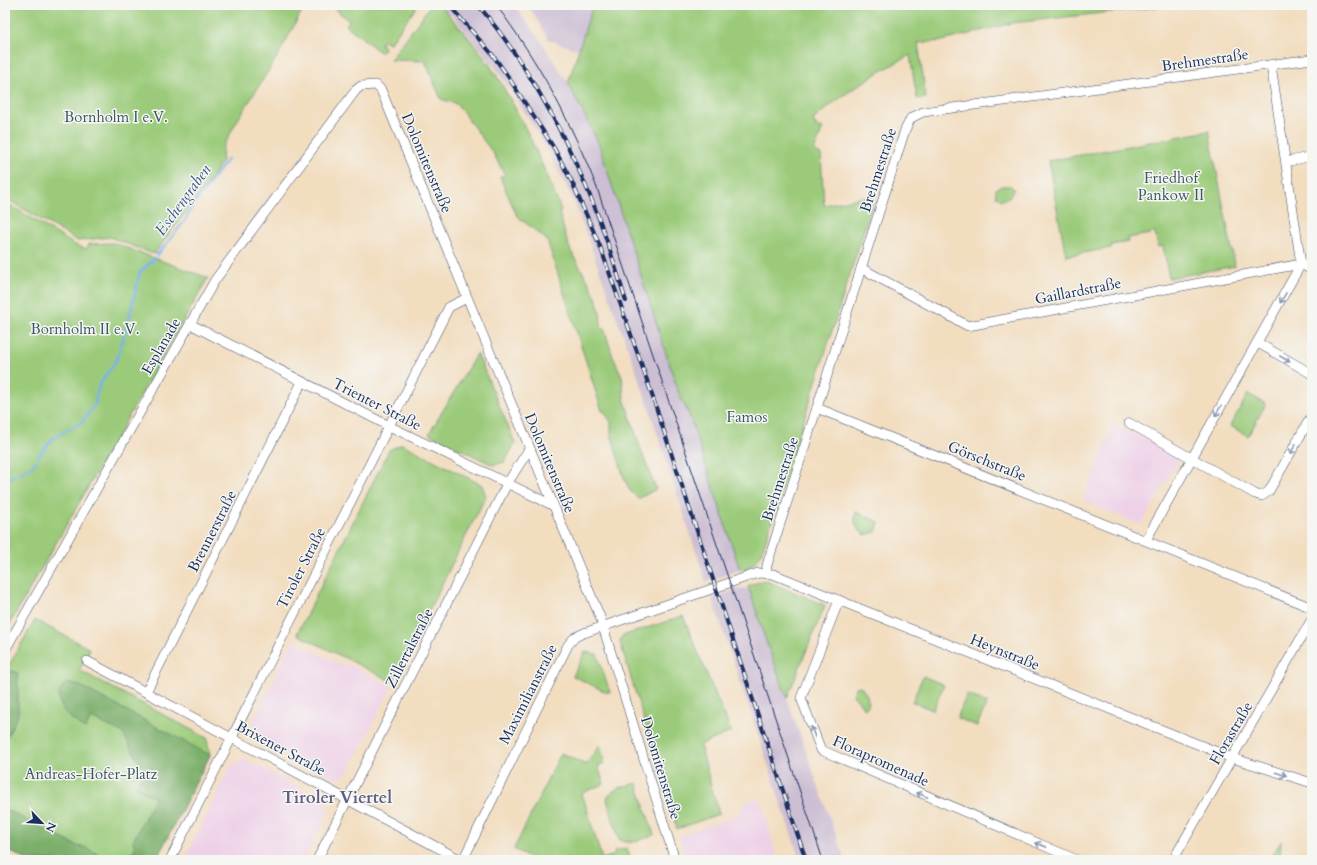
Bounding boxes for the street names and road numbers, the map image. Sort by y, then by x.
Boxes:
street label: Brehmestraße [1160,44,1250,76]
street label: Dolomitenstraße [397,110,457,216]
street label: Brehmestraße [855,125,901,215]
street label: Gaillardstraße [1033,273,1123,309]
street label: Esplanade [137,314,185,378]
street label: Trienter Straße [329,373,425,435]
street label: Dolomitenstraße [520,410,580,516]
street label: Brehmestraße [757,434,803,524]
street label: Görschstraße [945,436,1029,486]
street label: Brennerstraße [183,487,241,575]
street label: Tiroler Straße [272,524,330,612]
street label: Zillertalstraße [380,604,438,691]
street label: Heynstraße [967,629,1043,675]
street label: Maximilianstraße [494,640,562,747]
street label: Florastraße [1205,698,1257,768]
street label: Dolomitenstraße [636,714,686,822]
street label: Brixener Straße [233,716,330,780]
street label: Florapromenade [830,731,932,791]

